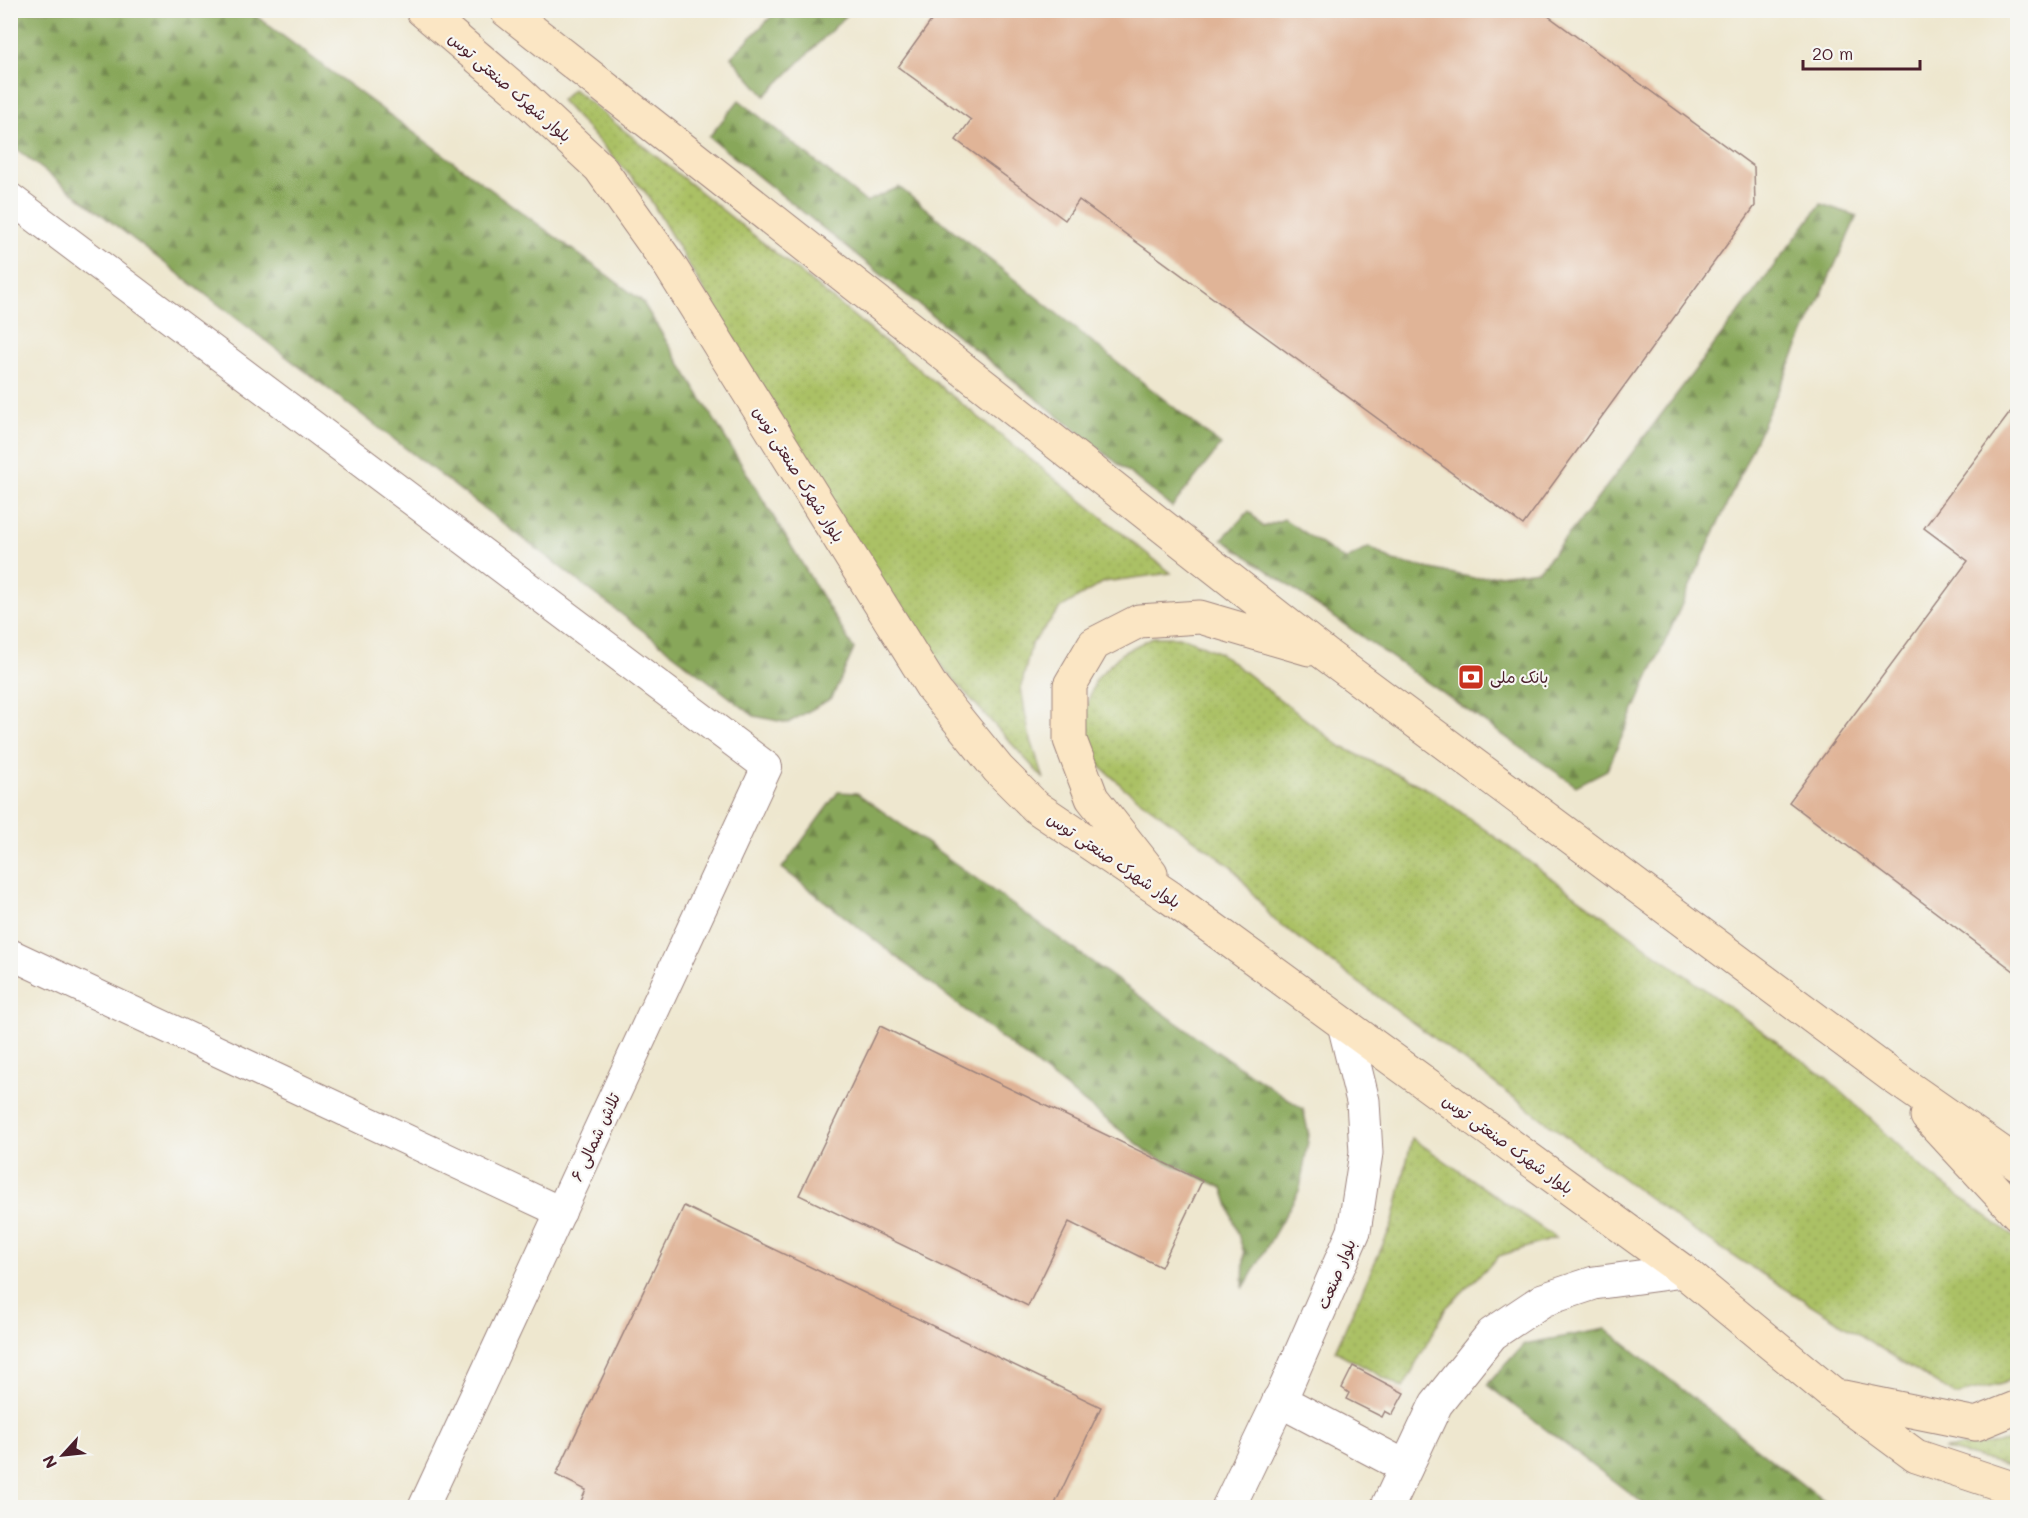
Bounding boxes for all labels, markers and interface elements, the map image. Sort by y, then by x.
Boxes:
street label: بلوار شهرک صنعتی توس [444,27,576,147]
scale bar [1803,33,1920,71]
text: 20 m [1812,41,1853,65]
street label: بلوار شهرک صنعتی توس [748,402,850,546]
bank icon: بانک ملی [1456,662,1486,692]
place label: بانک ملی [1490,666,1548,688]
street label: بلوار شهرک صنعتی توس [1043,807,1185,913]
street label: تلاش شمالی ۶ [565,1089,625,1185]
street label: بلوار شهرک صنعتی توس [1438,1089,1578,1199]
street label: بلوار صنعت [1311,1236,1361,1312]
north arrow [33,1425,93,1485]
text: N [37,1452,61,1472]

